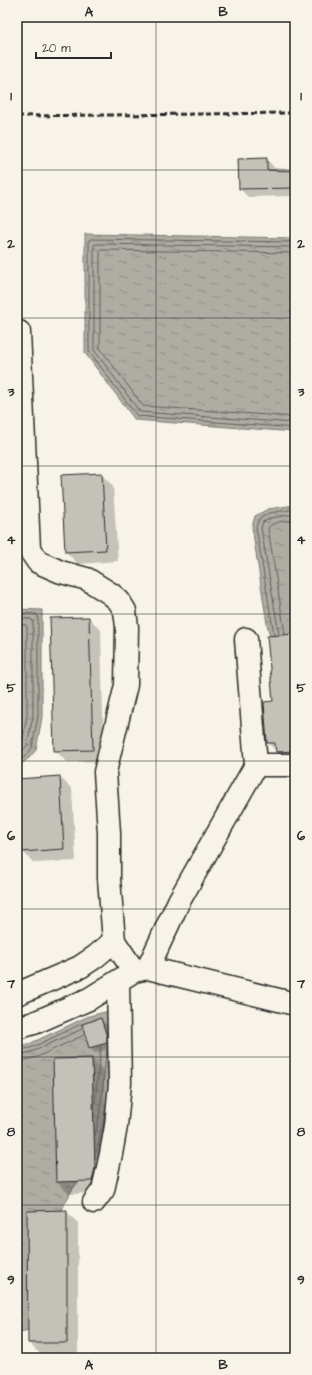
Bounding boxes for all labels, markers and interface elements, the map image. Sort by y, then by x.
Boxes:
text: A [85,3,94,21]
text: B [218,3,228,21]
scale bar [36,34,111,60]
text: 20 m [42,40,71,57]
text: 1 [10,87,12,105]
text: 1 [300,87,302,105]
text: 2 [6,235,15,253]
text: 2 [296,235,305,253]
text: 3 [7,383,15,401]
text: 3 [297,383,305,401]
text: 4 [7,531,16,549]
text: 4 [297,531,306,549]
text: 5 [6,679,16,697]
text: 5 [296,679,306,697]
text: 6 [7,827,16,845]
text: 6 [297,827,306,845]
text: 7 [6,975,16,993]
text: 7 [296,975,306,993]
text: 8 [7,1123,16,1141]
text: 8 [297,1123,306,1141]
text: 9 [7,1271,15,1289]
text: 9 [297,1271,305,1289]
text: A [85,1356,94,1374]
text: B [218,1356,228,1374]

